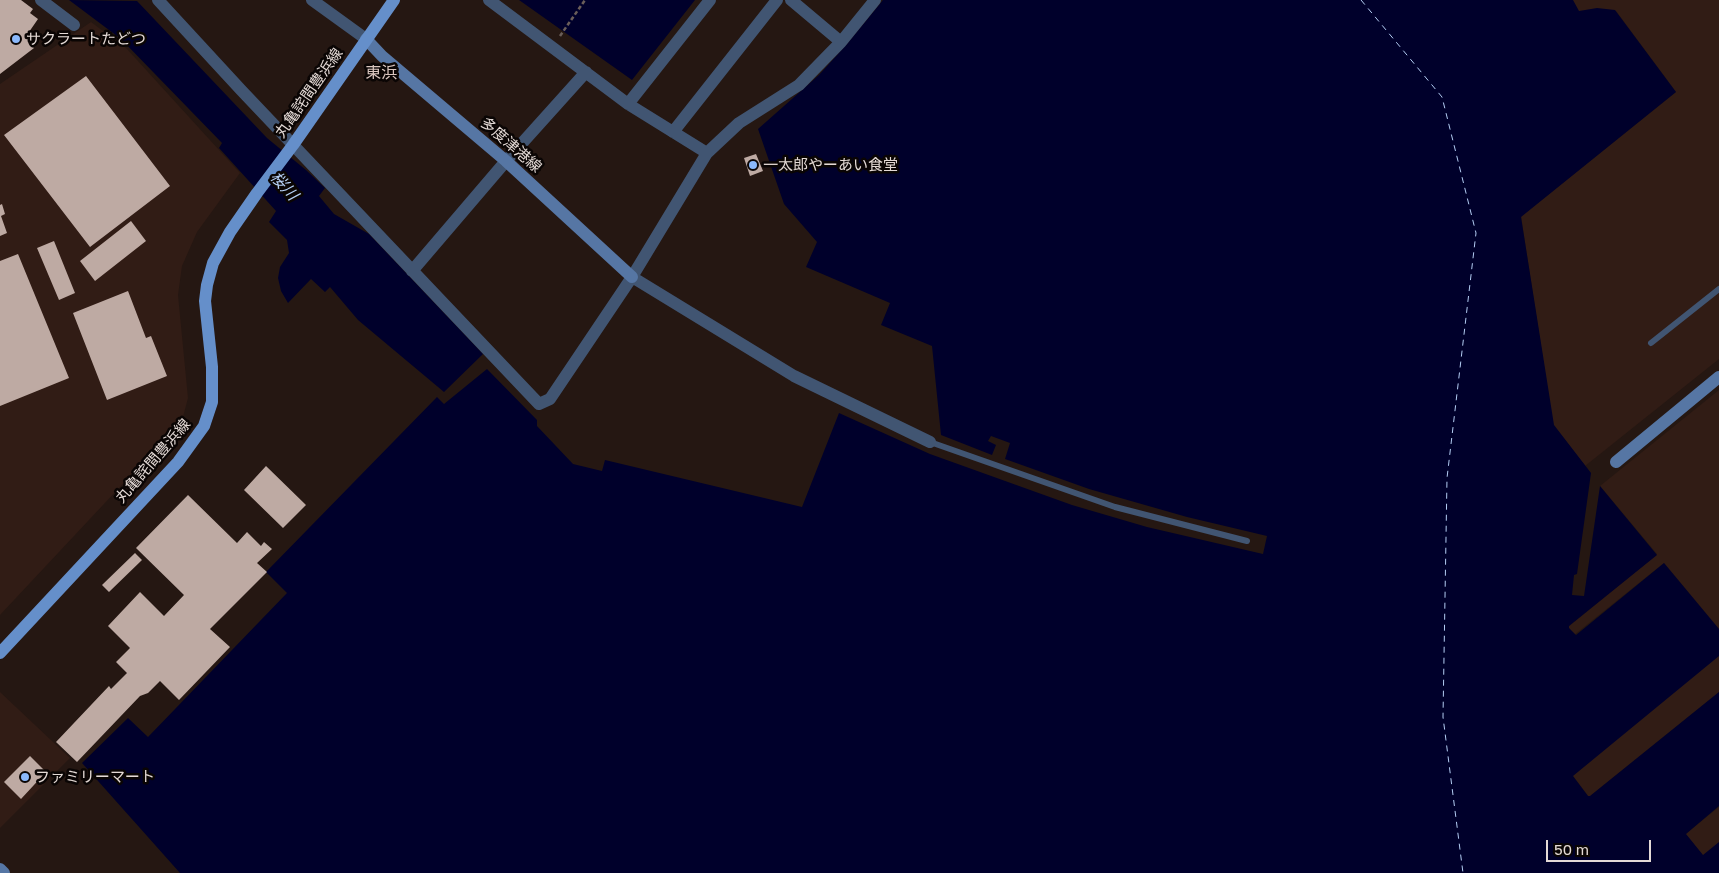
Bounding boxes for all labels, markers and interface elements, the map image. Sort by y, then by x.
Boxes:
place label: サクラートたどつ [26,30,146,48]
marker: サクラートたどつ [10,33,22,45]
street label: 丸亀詫間豊浜線 [272,45,346,141]
district label: 東浜 [365,63,397,83]
street label: 多度津港線 [477,114,545,176]
place label: 一太郎やーあい食堂 [763,156,898,174]
marker: 一太郎やーあい食堂 [747,159,759,171]
water label: 桜川 [266,168,302,204]
street label: 丸亀詫間豊浜線 [112,415,194,507]
place label: ファミリーマート [35,768,155,786]
marker: ファミリーマート [19,771,31,783]
scale bar [1549,830,1654,862]
text: 50 m [1554,840,1589,858]

